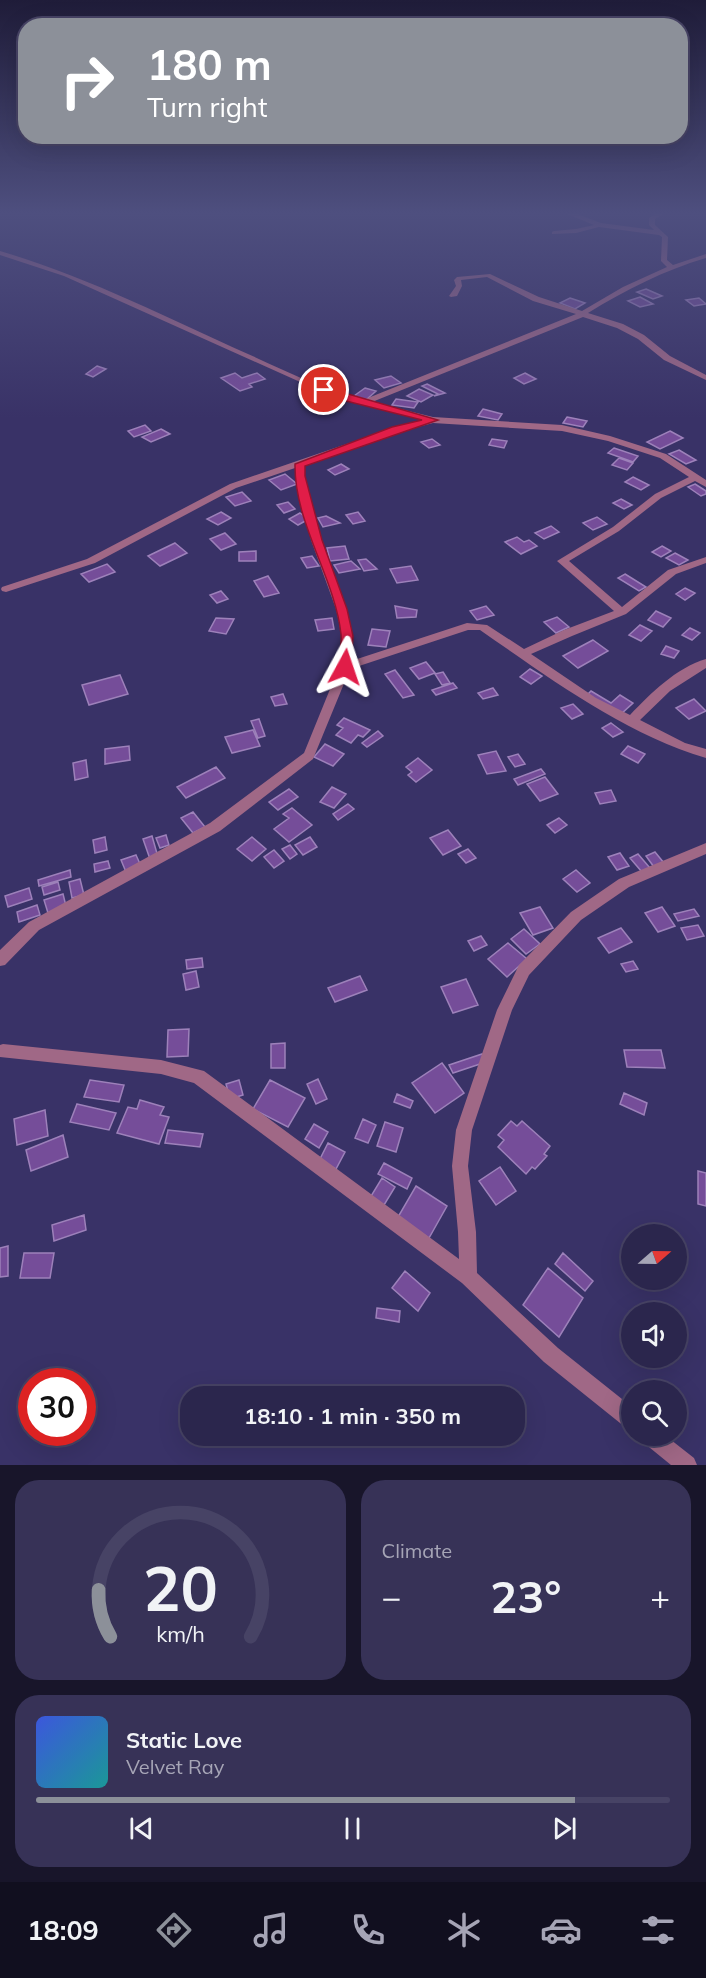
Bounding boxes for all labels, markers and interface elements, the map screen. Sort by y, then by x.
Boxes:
text: 180 m [147,38,272,91]
icon: right [48,42,126,120]
text: Turn right [147,90,267,124]
pin [298,364,349,415]
icon: arrive [307,373,340,406]
position arrow [313,635,377,699]
north arrow [621,1224,687,1290]
map controls [621,1224,687,1446]
button: sound [621,1302,687,1368]
speed limit sign: 30 [18,1368,96,1446]
button: search [621,1380,687,1446]
text: 18:10 · 1 min · 350 m [244,1402,461,1430]
text: Climate [382,1538,452,1563]
text: 20 [143,1548,218,1627]
text: 23° [490,1568,561,1624]
text: − [382,1576,401,1617]
text: + [650,1576,670,1617]
text: km/h [156,1620,204,1647]
text: Static Love [126,1726,242,1754]
text: Velvet Ray [126,1754,224,1779]
icon: previous [125,1812,158,1845]
icon: pause [336,1812,369,1845]
icon: next [548,1812,581,1845]
icon: directions [153,1909,195,1951]
icon: music [250,1909,292,1951]
icon: phone [347,1909,389,1951]
icon: climate [443,1909,485,1951]
icon: car [540,1909,582,1951]
icon: filters [637,1909,679,1951]
text: 18:09 [27,1913,99,1947]

